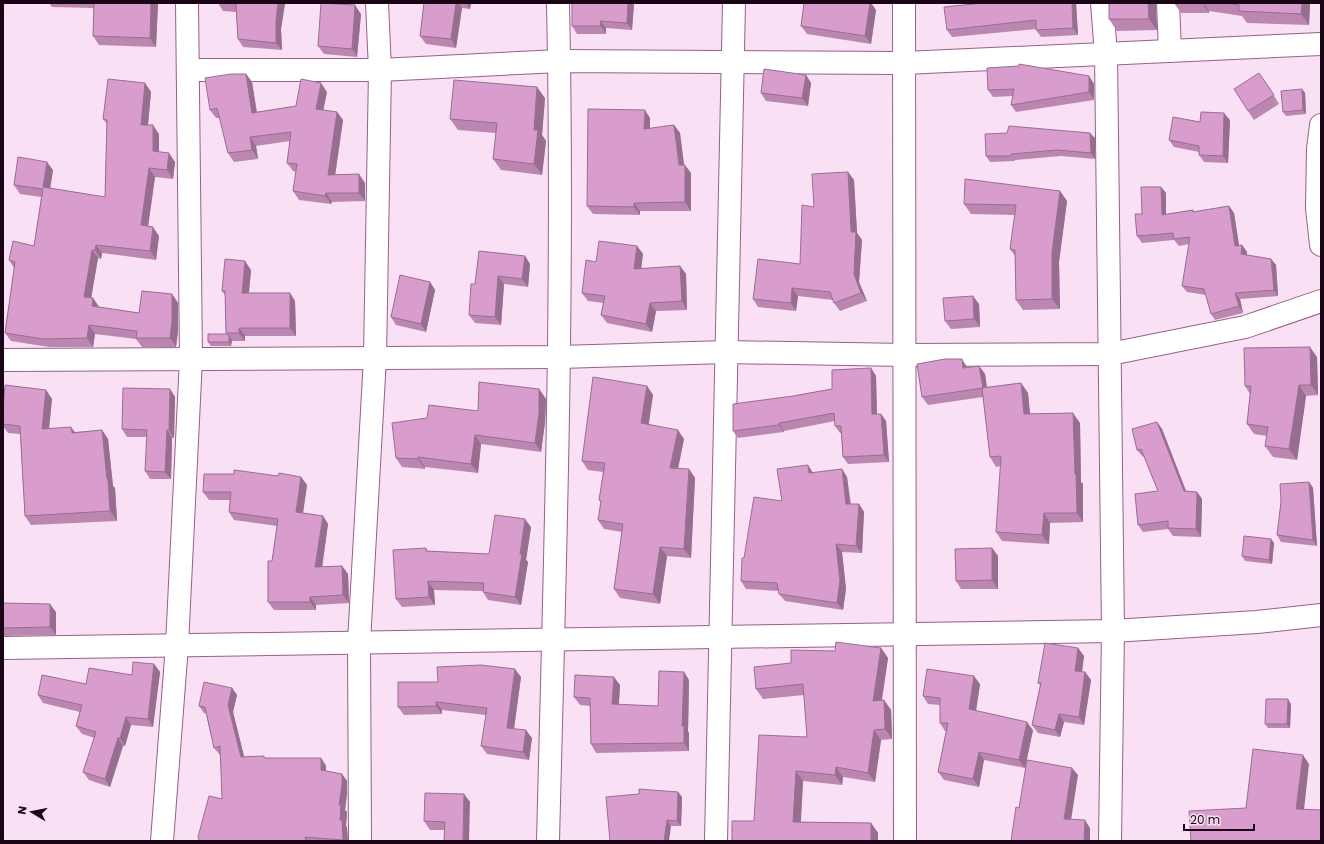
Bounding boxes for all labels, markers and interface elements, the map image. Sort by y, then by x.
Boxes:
north arrow [12,792,52,832]
text: N [14,805,31,816]
scale bar [1184,806,1254,832]
text: 20 m [1190,811,1220,828]

